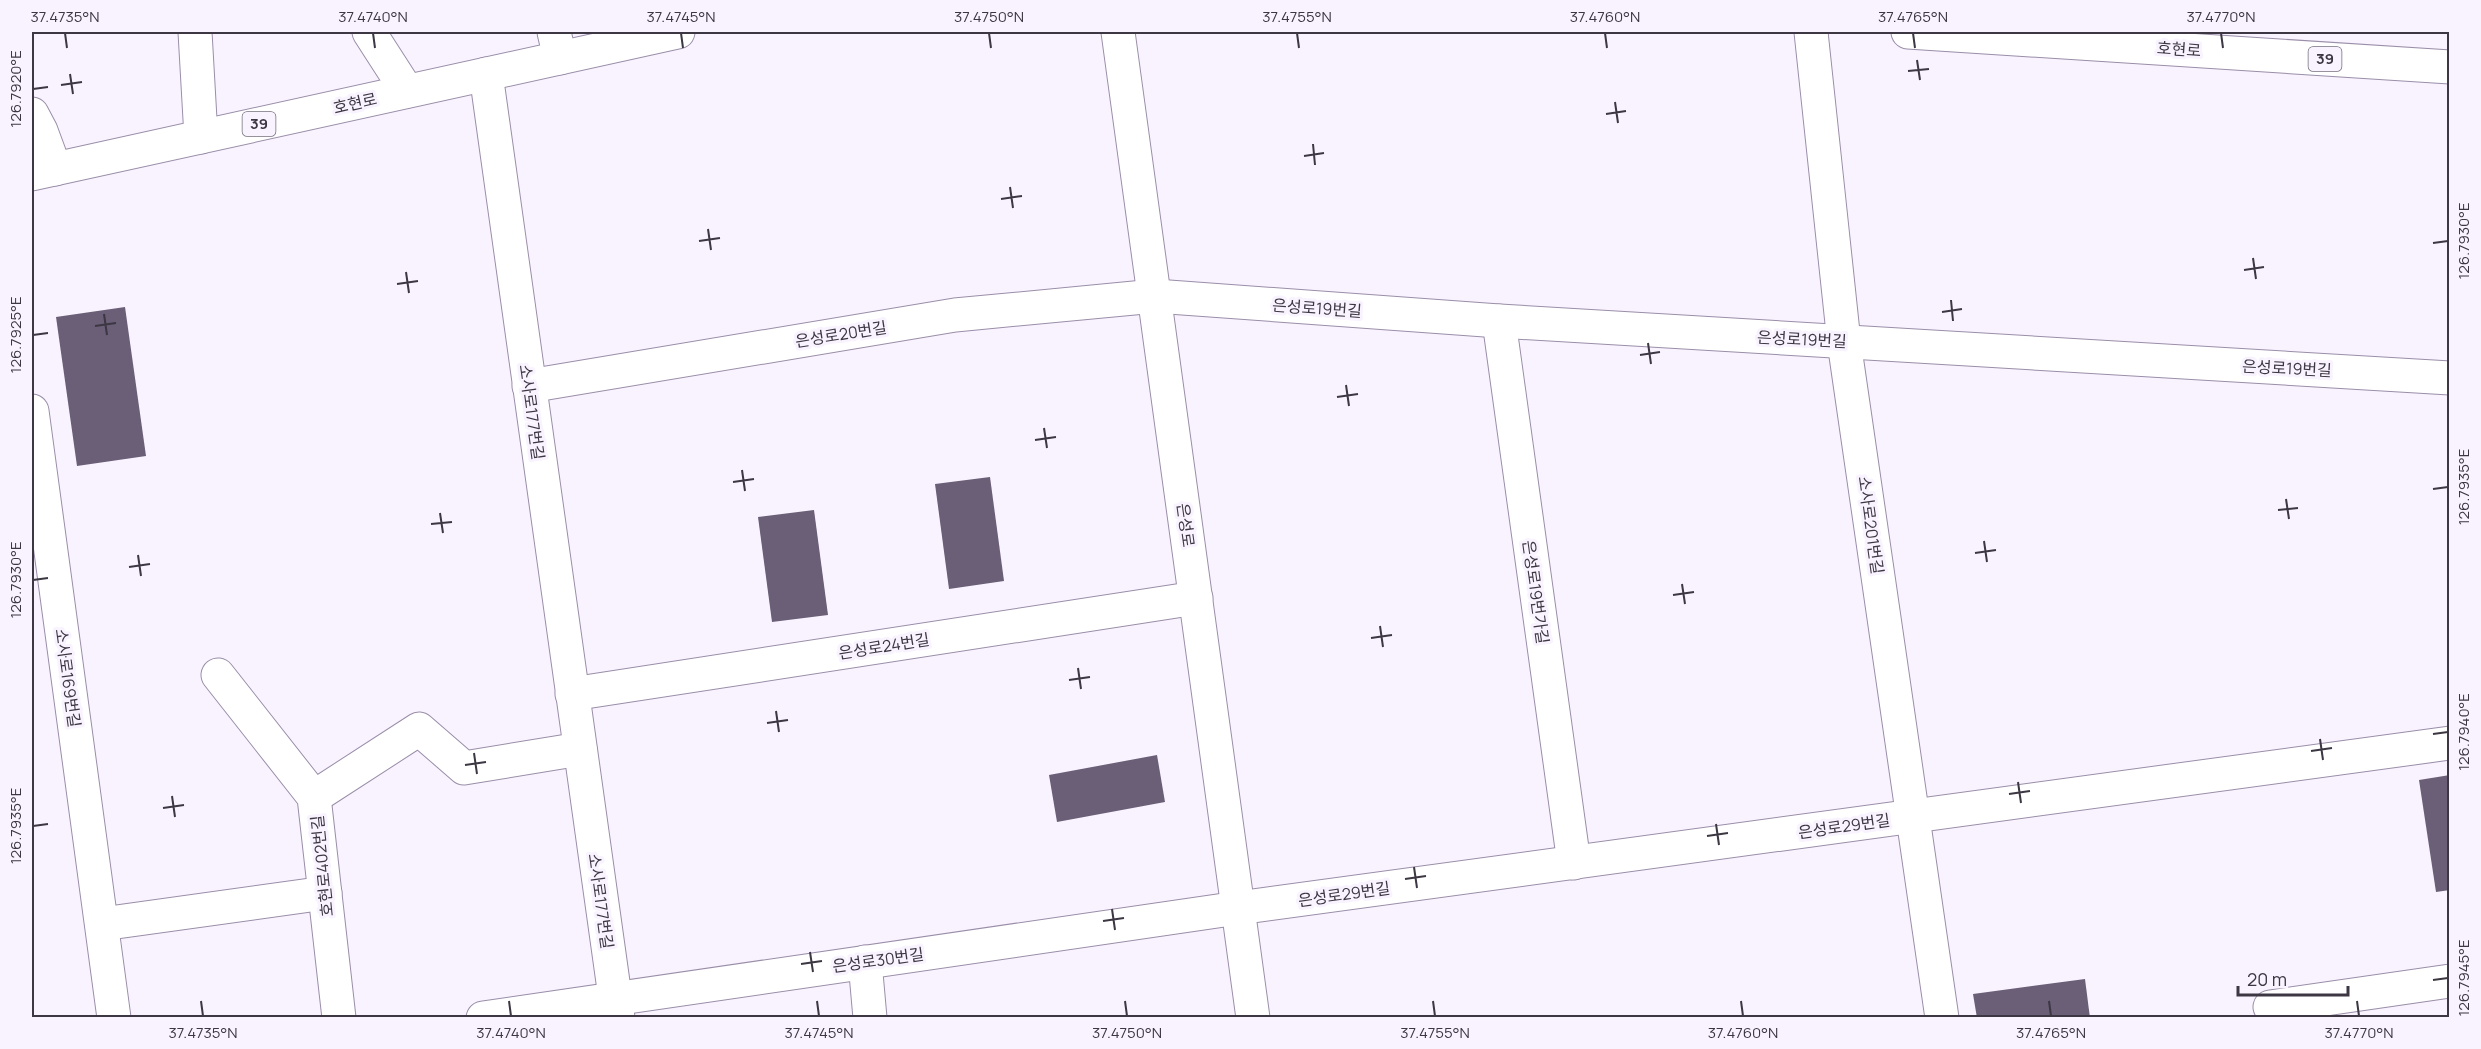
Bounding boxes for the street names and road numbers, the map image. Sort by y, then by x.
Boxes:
street label: 호현로 [2156,36,2202,62]
road number: 39 [2308,47,2342,71]
street label: 호현로 [331,87,379,119]
road number: 39 [242,112,276,136]
street label: 은성로19번길 [1271,294,1363,322]
street label: 은성로20번길 [794,316,888,352]
street label: 은성로19번길 [1757,326,1847,352]
street label: 은성로19번길 [2242,355,2332,381]
street label: 소사로177번길 [514,363,550,461]
street label: 소사로201번길 [1853,475,1889,575]
street label: 은성로 [1172,502,1200,549]
street label: 은성로19번가길 [1518,539,1554,645]
street label: 소사로169번길 [50,627,86,729]
street label: 은성로24번길 [837,628,931,664]
street label: 은성로29번길 [1797,809,1891,843]
street label: 호현로402번길 [306,814,338,918]
street label: 소사로177번길 [583,852,619,950]
street label: 은성로29번길 [1297,877,1391,911]
street label: 은성로30번길 [831,943,925,977]

